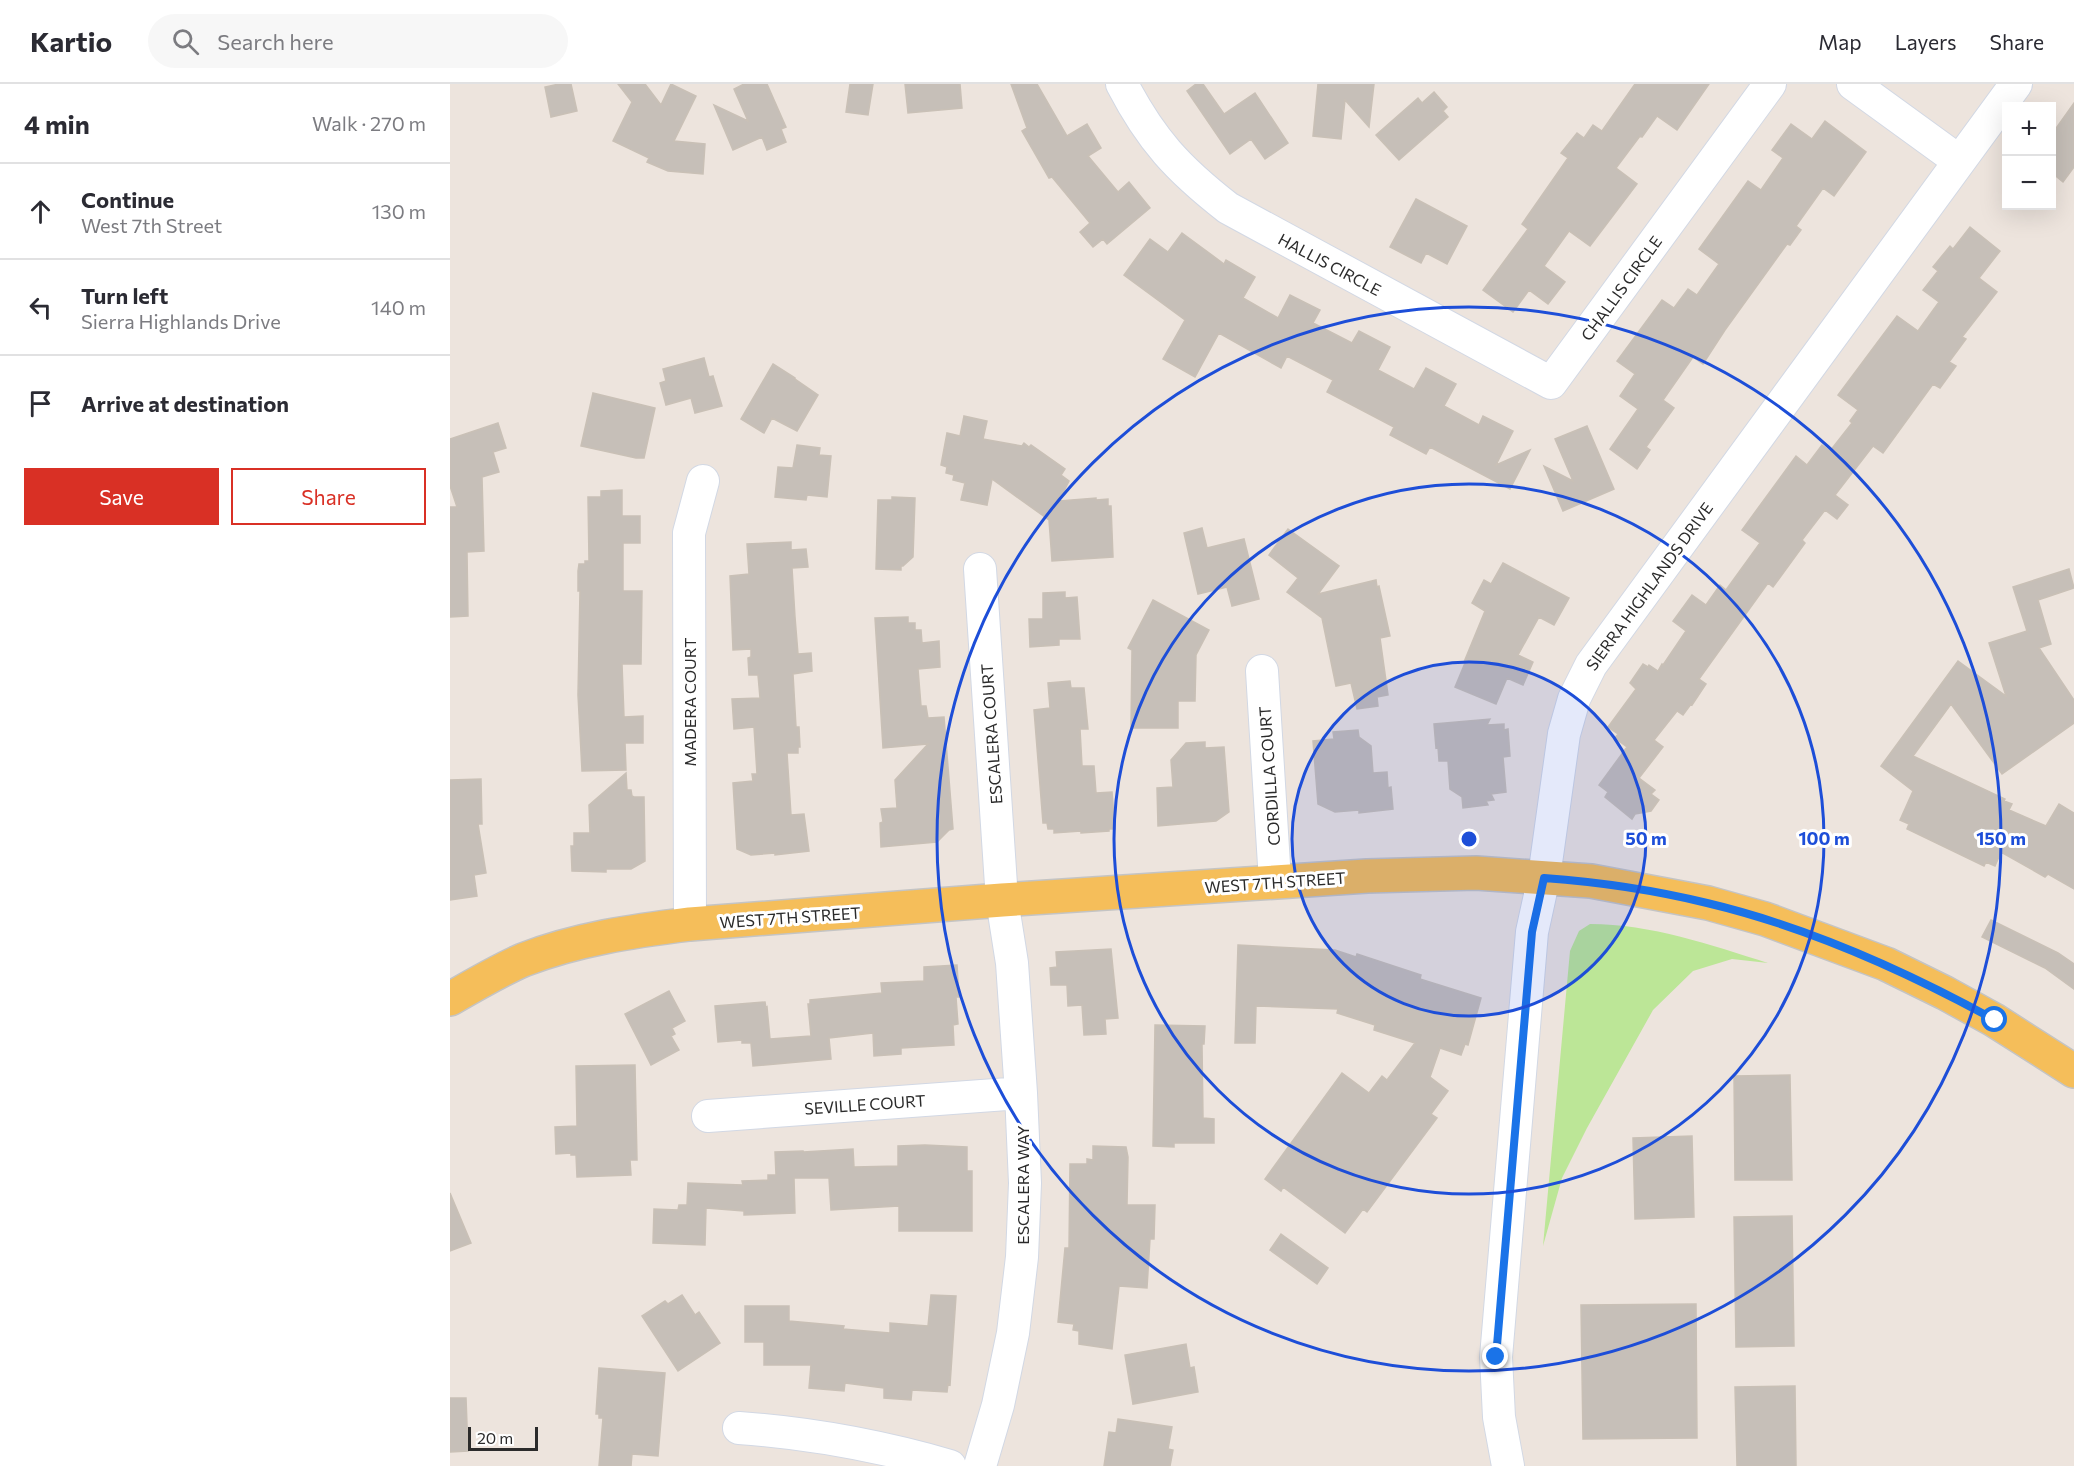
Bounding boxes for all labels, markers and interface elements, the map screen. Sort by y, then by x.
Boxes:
search box [148,14,568,68]
text: Kartio [30,24,112,58]
icon: search [169,25,202,58]
text: Search here [217,28,334,55]
text: Map [1818,29,1862,54]
text: Layers [1895,29,1957,54]
text: Share [1990,29,2044,54]
map controls [2002,102,2056,210]
button: + [2002,102,2056,156]
text: 4 min [24,108,90,139]
text: Walk · 270 m [312,111,426,135]
button: − [2002,156,2056,210]
text: Continue [81,186,174,213]
icon: ahead [24,195,57,228]
text: 130 m [372,199,426,223]
text: West 7th Street [81,213,222,237]
street label: HALLIS CIRCLE [1275,229,1385,299]
street label: CHALLIS CIRCLE [1577,232,1665,344]
text: Turn left [81,282,168,309]
icon: left [24,291,57,324]
text: 140 m [371,295,426,319]
text: Sierra Highlands Drive [81,309,281,333]
icon: arrive [24,387,57,420]
text: Arrive at destination [81,390,289,417]
button: Save [24,468,219,525]
button: Share [231,468,426,525]
street label: SIERRA HIGHLANDS DRIVE [1582,498,1716,674]
street label: MADERA COURT [680,638,699,766]
street label: ESCALERA COURT [977,663,1005,805]
street label: CORDILLA COURT [1255,706,1283,846]
text: 50 m [1625,827,1667,849]
text: 100 m [1798,827,1850,849]
text: 150 m [1976,827,2026,849]
centre of rings [1459,829,1479,849]
street label: WEST 7TH STREET [1204,868,1346,896]
street label: WEST 7TH STREET [719,903,861,931]
route start [1981,1006,2007,1032]
street label: SEVILLE COURT [804,1090,926,1118]
street label: ESCALERA WAY [1013,1125,1032,1245]
route end [1482,1343,1508,1369]
scale bar [468,1424,538,1452]
text: 20 m [477,1428,513,1447]

